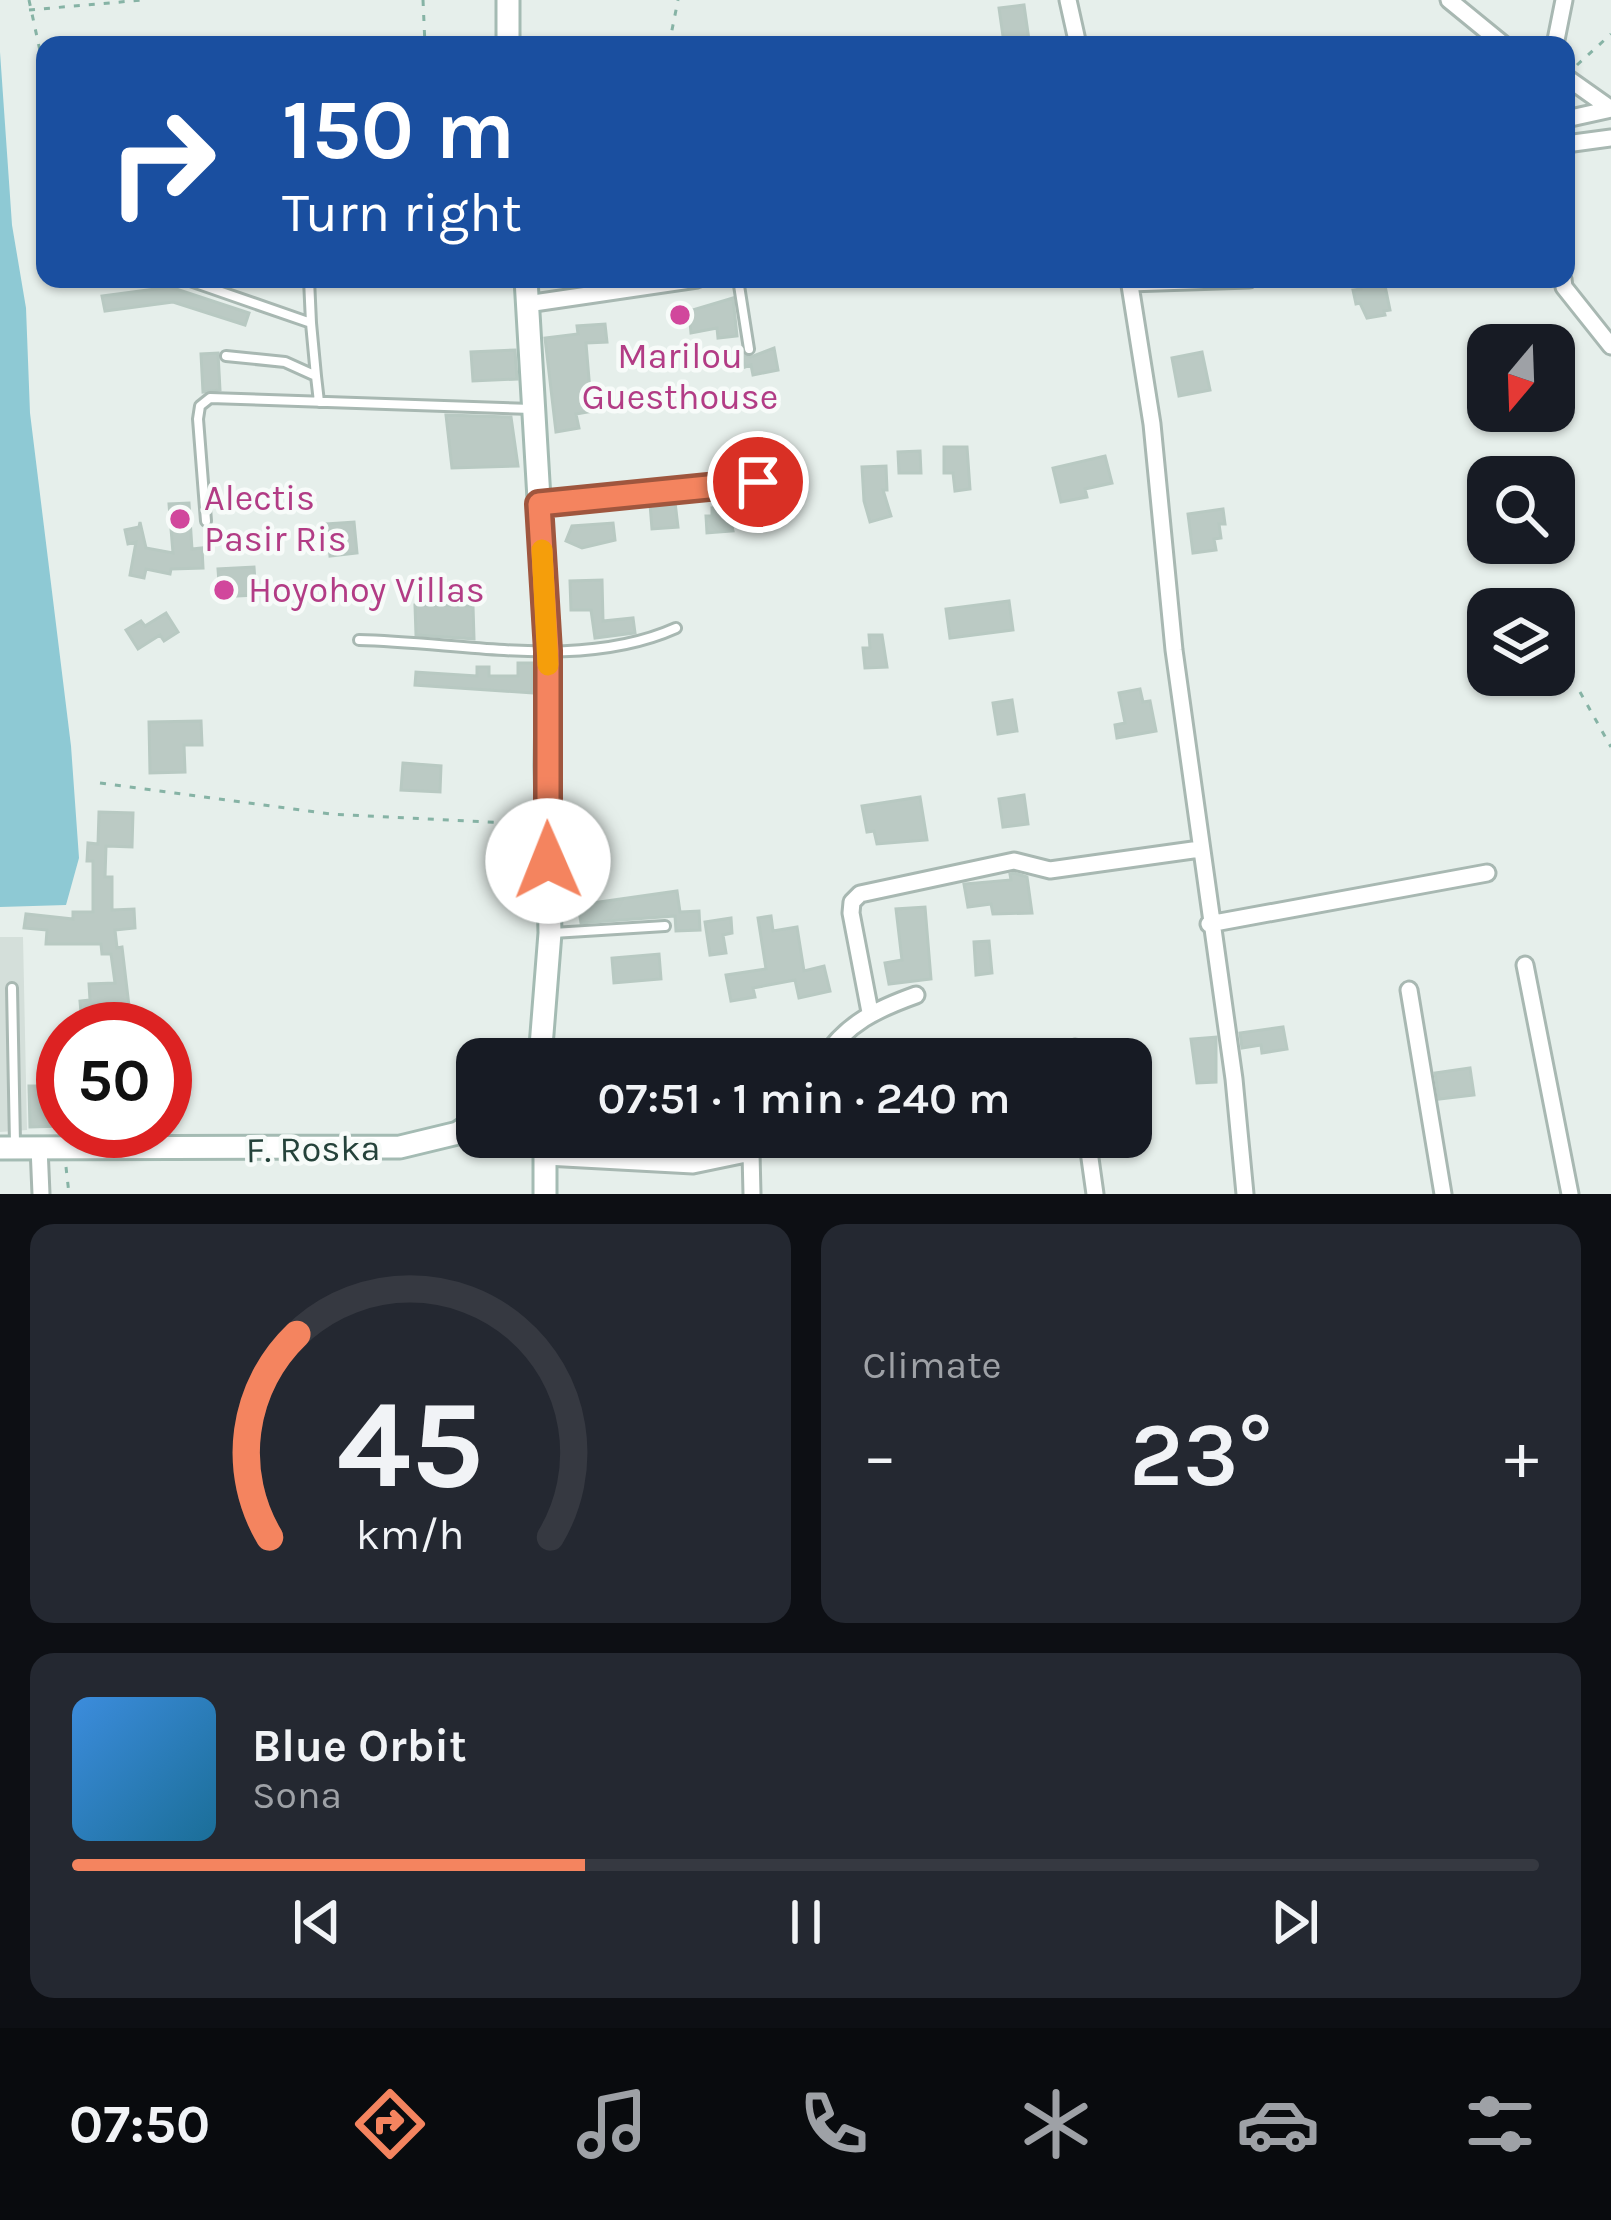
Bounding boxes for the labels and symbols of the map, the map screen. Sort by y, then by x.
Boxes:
marker: Marilou Guesthouse [667,302,693,328]
north arrow [1467,324,1575,432]
place label: Marilou Guesthouse [582,335,778,418]
pin [707,431,809,533]
place label: Alectis Pasir Ris [204,477,347,560]
marker: Alectis Pasir Ris [167,506,193,532]
place label: Hoyohoy Villas [248,569,485,611]
marker: Hoyohoy Villas [211,577,237,603]
position arrow [485,798,611,924]
speed limit sign: 50 [36,1002,192,1158]
street label: F. Roska [245,1127,381,1171]

